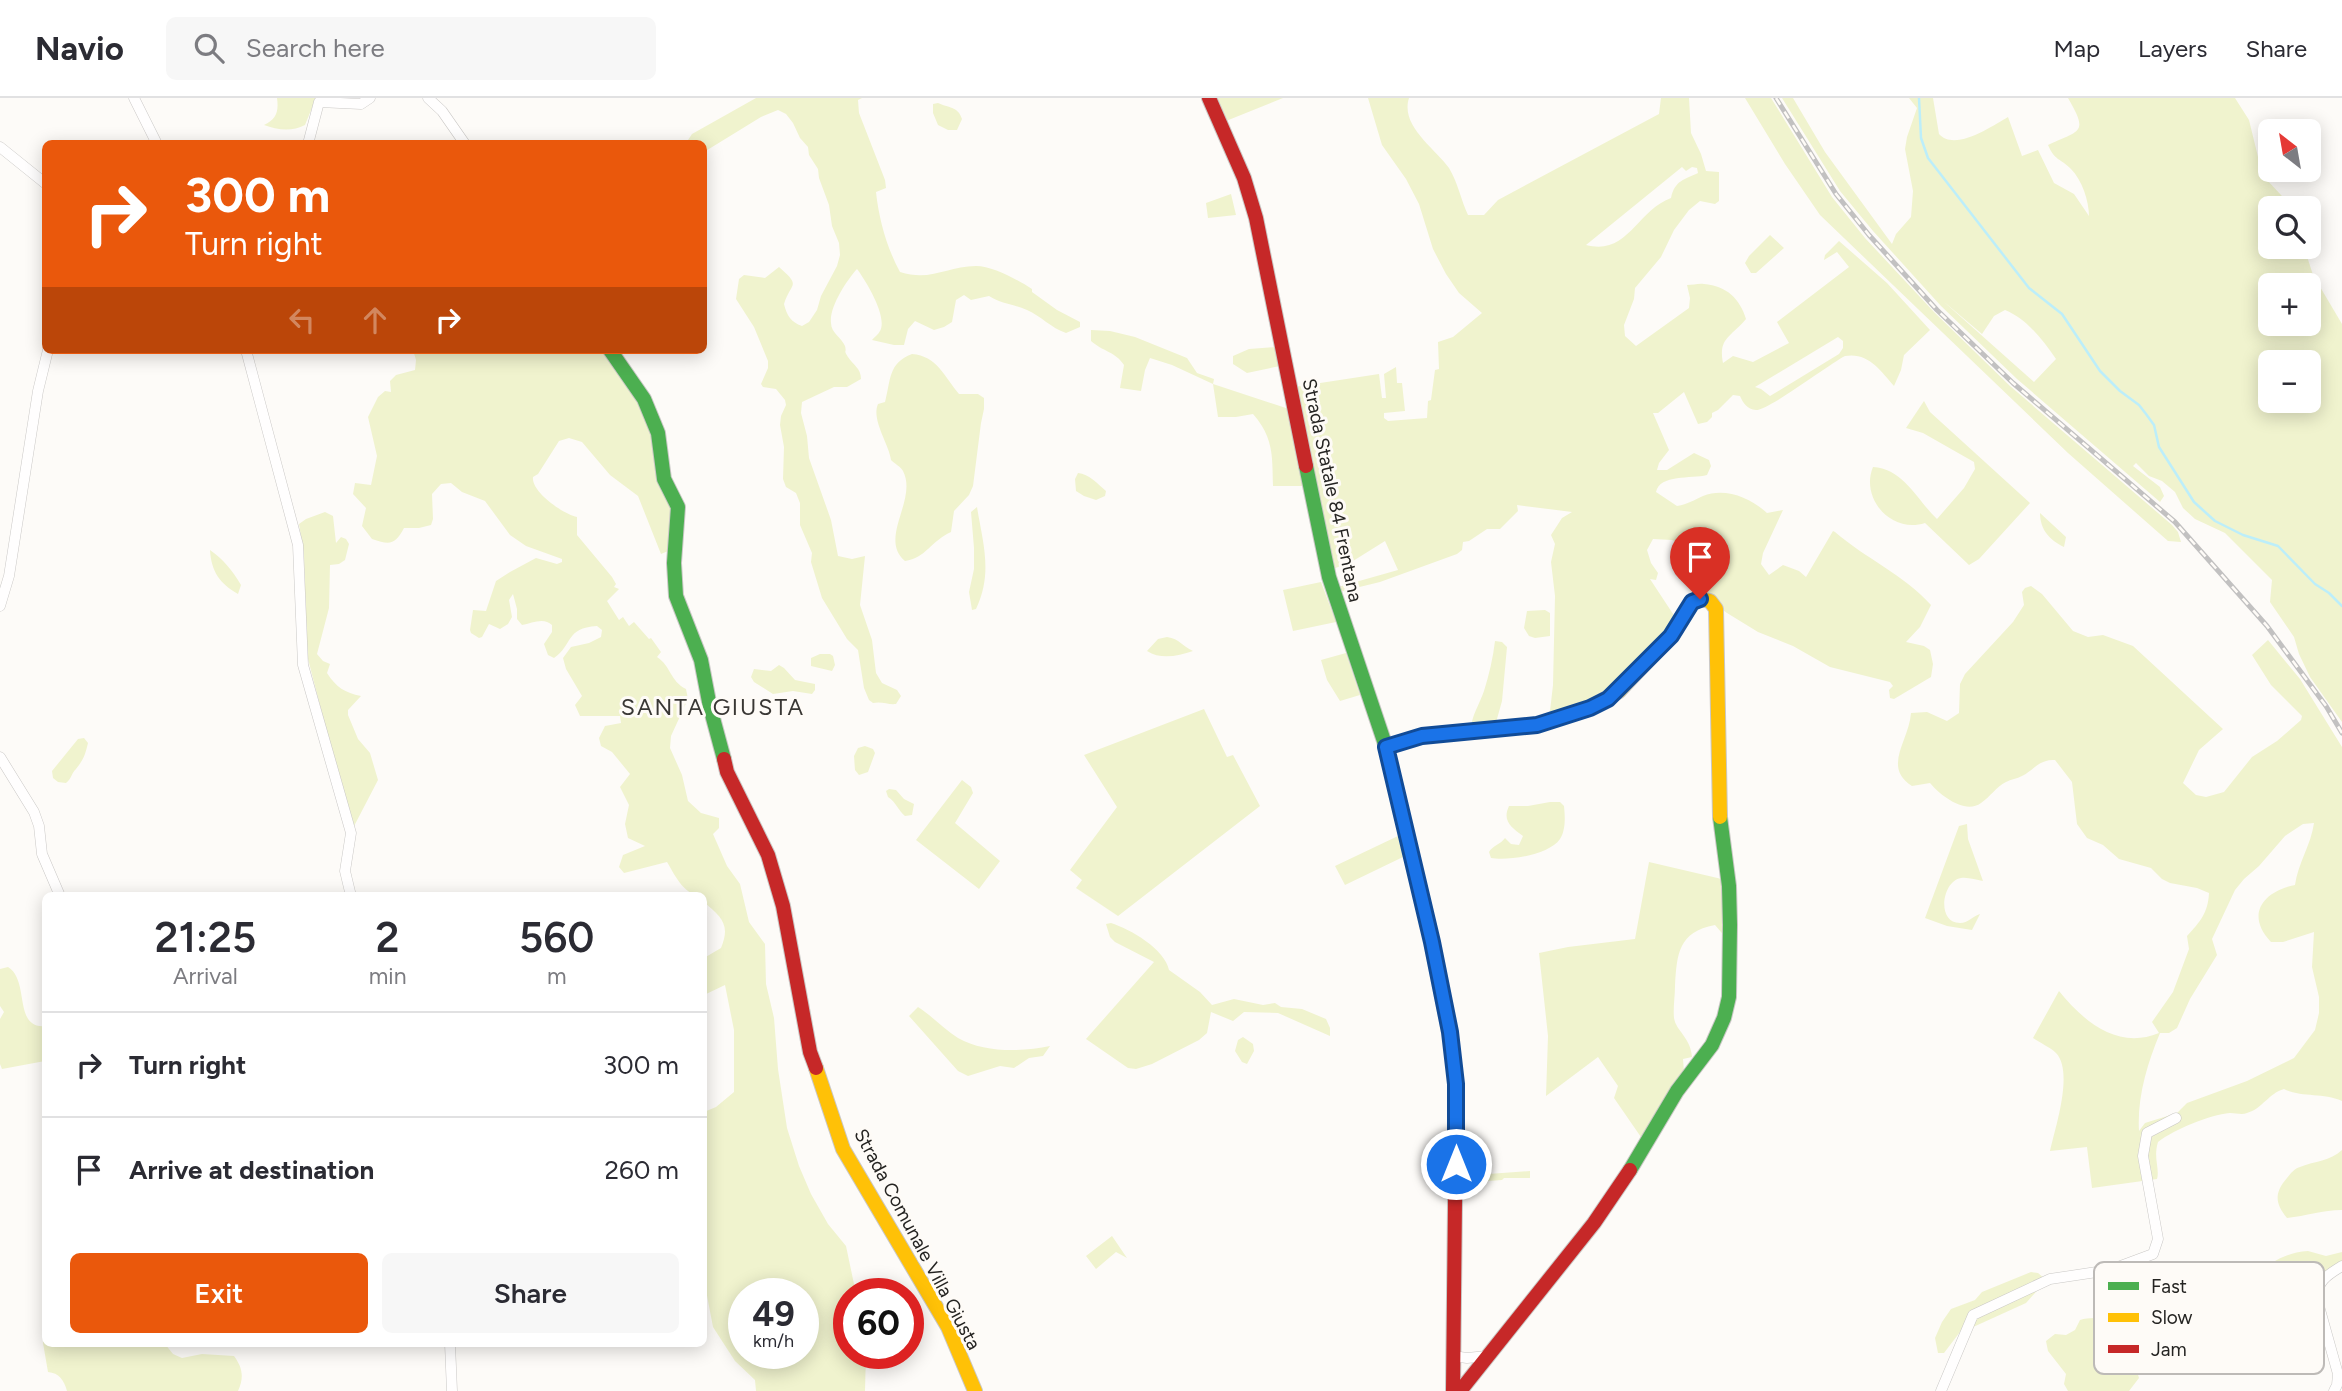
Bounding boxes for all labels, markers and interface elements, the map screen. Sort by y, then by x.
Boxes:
search box [166,17,656,80]
text: Navio [35,29,124,68]
icon: search [190,29,228,67]
text: Search here [246,32,385,64]
text: Map [2053,34,2100,63]
text: Layers [2138,34,2207,63]
text: Share [2245,34,2307,63]
north arrow [2258,119,2320,182]
map controls [2258,119,2321,413]
text: 300 m [185,165,330,224]
icon: right [70,168,161,259]
button: search [2258,196,2321,259]
text: Turn right [185,225,323,263]
button: + [2258,273,2321,336]
icon: left [283,301,321,339]
icon: ahead [356,301,394,339]
icon: right [429,301,467,339]
button: − [2258,350,2321,413]
street label: Strada Statale 84 Frentana [1298,376,1367,604]
pin [1670,527,1730,599]
icon: arrive [1681,538,1719,576]
district label: SANTA GIUSTA [621,693,805,721]
text: 21:25 [155,912,256,963]
text: 2 [376,912,400,963]
text: 560 [519,912,594,963]
text: Arrival [173,962,238,990]
text: min [369,962,406,990]
text: m [547,962,567,990]
icon: right [70,1046,108,1084]
text: Turn right [129,1049,246,1081]
text: 300 m [603,1049,679,1081]
street label: Strada Comunale Villa Giusta [849,1125,986,1354]
position arrow [1419,1127,1493,1201]
icon: arrive [70,1151,108,1189]
text: Arrive at destination [129,1154,374,1186]
text: 260 m [605,1154,679,1186]
button: Exit [70,1253,368,1333]
button: Share [382,1253,679,1333]
legend [2094,1262,2324,1374]
text: Fast [2151,1275,2187,1298]
speed limit sign: 60 [833,1278,924,1369]
text: 49 [752,1293,795,1335]
text: Slow [2151,1306,2193,1329]
text: km/h [753,1330,794,1352]
text: Jam [2151,1338,2187,1361]

